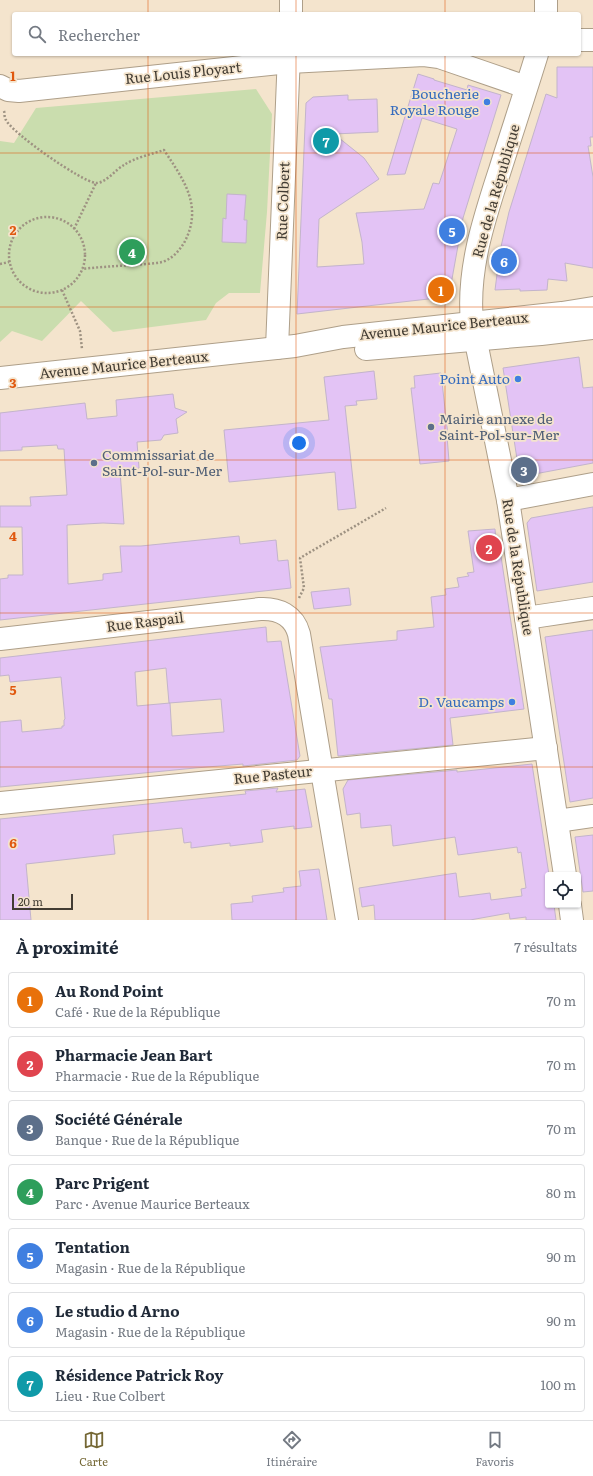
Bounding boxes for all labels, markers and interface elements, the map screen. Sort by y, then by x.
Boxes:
search box [12,12,581,56]
icon: search [26,23,48,45]
text: Rechercher [58,23,140,46]
street label: Rue Louis Ployart [124,56,242,88]
text: 1 [10,66,16,85]
place label: Boucherie Royale Rouge [390,83,479,119]
marker: Boucherie Royale Rouge [482,97,492,107]
street label: Rue de la République [466,122,524,260]
pin: 7 [313,126,339,156]
street label: Rue Colbert [271,161,293,241]
pin: 5 [439,216,465,246]
text: 2 [10,220,17,239]
pin: 4 [119,237,145,267]
pin: 6 [491,246,517,276]
pin: 1 [428,275,454,305]
street label: Avenue Maurice Berteaux [358,306,529,344]
street label: Avenue Maurice Berteaux [38,345,209,383]
place label: Point Auto [439,368,510,388]
text: 3 [9,373,17,392]
marker: Point Auto [513,374,523,384]
place label: Mairie annexe de Saint-Pol-sur-Mer [439,408,560,444]
marker: Mairie annexe de Saint-Pol-sur-Mer [426,422,436,432]
your location [289,433,309,453]
place label: Commissariat de Saint-Pol-sur-Mer [102,444,223,480]
pin: 3 [511,455,537,485]
marker: Commissariat de Saint-Pol-sur-Mer [89,458,99,468]
street label: Rue de la République [498,497,540,637]
text: 4 [9,526,17,545]
pin: 2 [476,533,502,563]
street label: Rue Raspail [105,606,185,636]
text: 5 [9,680,17,699]
place label: D. Vaucamps [418,691,504,711]
marker: D. Vaucamps [507,697,517,707]
street label: Rue Pasteur [233,760,313,788]
text: 6 [9,833,17,852]
map controls [545,872,581,908]
button: locate [545,872,581,908]
scale bar [12,892,73,911]
text: 20 m [18,893,43,909]
text: À proximité [16,934,119,959]
text: 7 résultats [514,937,577,956]
text: Au Rond Point [55,979,163,1002]
text: 1 [27,991,33,1010]
text: 70 m [547,991,576,1010]
text: Café · Rue de la République [55,1002,220,1021]
text: Pharmacie Jean Bart [55,1043,213,1066]
text: 2 [27,1055,33,1074]
text: 70 m [547,1055,576,1074]
text: Pharmacie · Rue de la République [55,1066,259,1085]
text: Société Générale [55,1107,182,1130]
text: 3 [26,1119,34,1138]
text: 70 m [547,1119,576,1138]
text: Banque · Rue de la République [55,1130,239,1149]
text: Parc Prigent [55,1171,149,1194]
text: 4 [26,1183,34,1202]
text: 80 m [546,1183,576,1202]
text: Parc · Avenue Maurice Berteaux [55,1194,250,1213]
text: Tentation [55,1235,130,1258]
text: 5 [26,1247,34,1266]
text: 90 m [546,1247,576,1266]
text: Magasin · Rue de la République [55,1258,245,1277]
text: Le studio d Arno [55,1299,180,1322]
text: 6 [26,1311,34,1330]
text: 90 m [546,1311,576,1330]
text: Magasin · Rue de la République [55,1322,245,1341]
text: Résidence Patrick Roy [55,1363,223,1386]
text: 7 [26,1375,34,1394]
text: 100 m [540,1375,576,1394]
text: Lieu · Rue Colbert [55,1386,165,1405]
tab: Carte [79,1429,108,1469]
tab: Itinéraire [266,1429,317,1469]
tab: Favoris [476,1429,514,1469]

